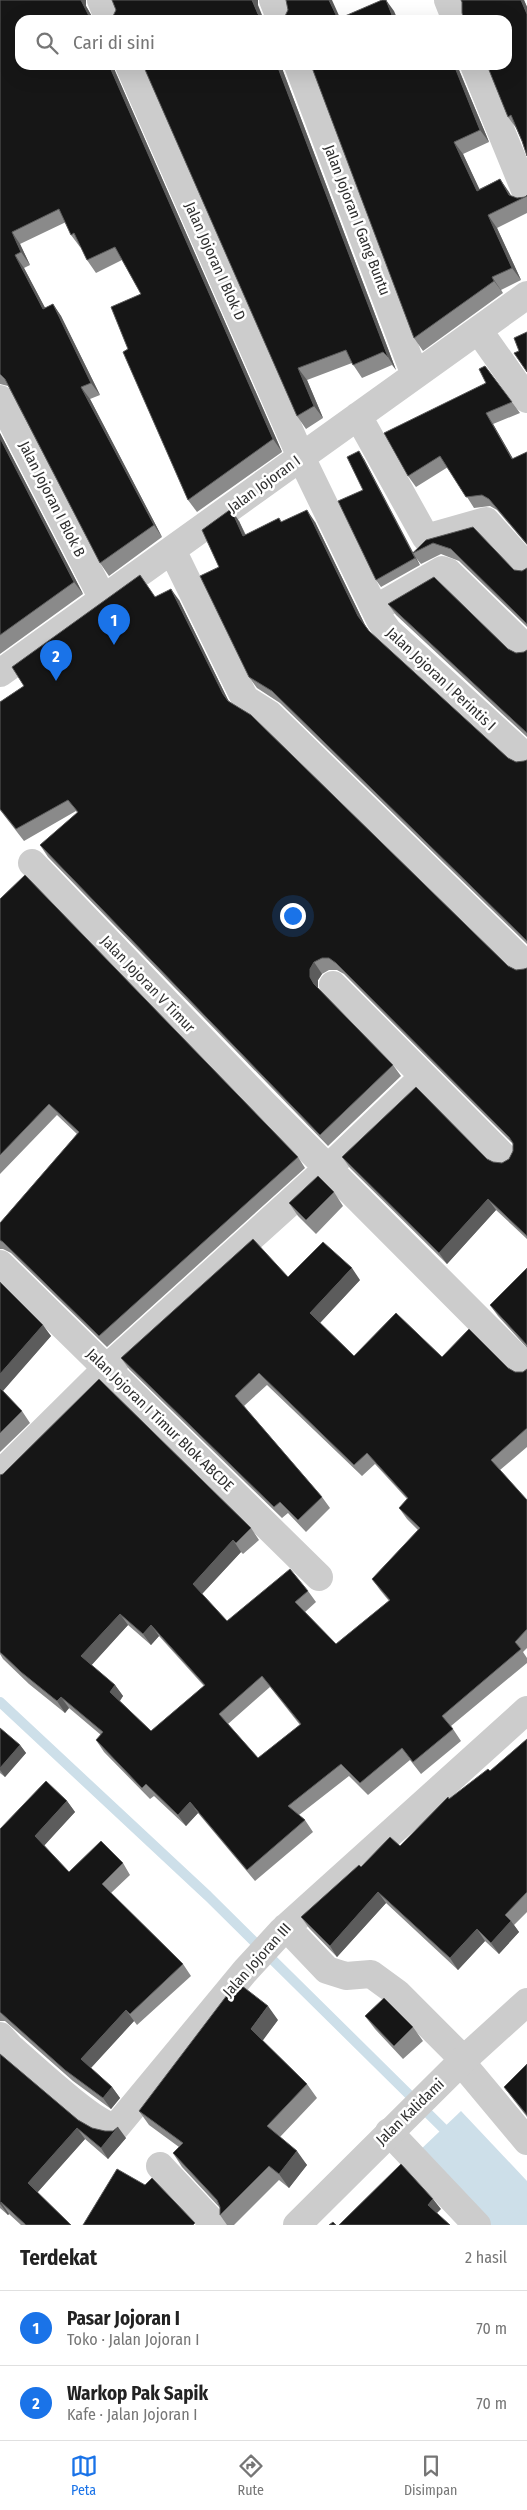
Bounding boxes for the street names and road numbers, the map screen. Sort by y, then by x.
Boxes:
street label: Jalan Jojoran I Gang Buntu [320,142,394,298]
street label: Jalan Jojoran I Blok D [181,199,249,323]
street label: Jalan Jojoran I Blok B [15,438,89,560]
street label: Jalan Jojoran I [224,452,304,516]
street label: Jalan Jojoran I Perintis I [383,624,499,734]
street label: Jalan Jojoran V Timur [97,932,199,1037]
street label: Jalan Jojoran I Timur Blok ABCDE [83,1345,237,1495]
street label: Jalan Jojoran III [219,1919,295,2001]
street label: Jalan Kalidami [372,2075,448,2149]

